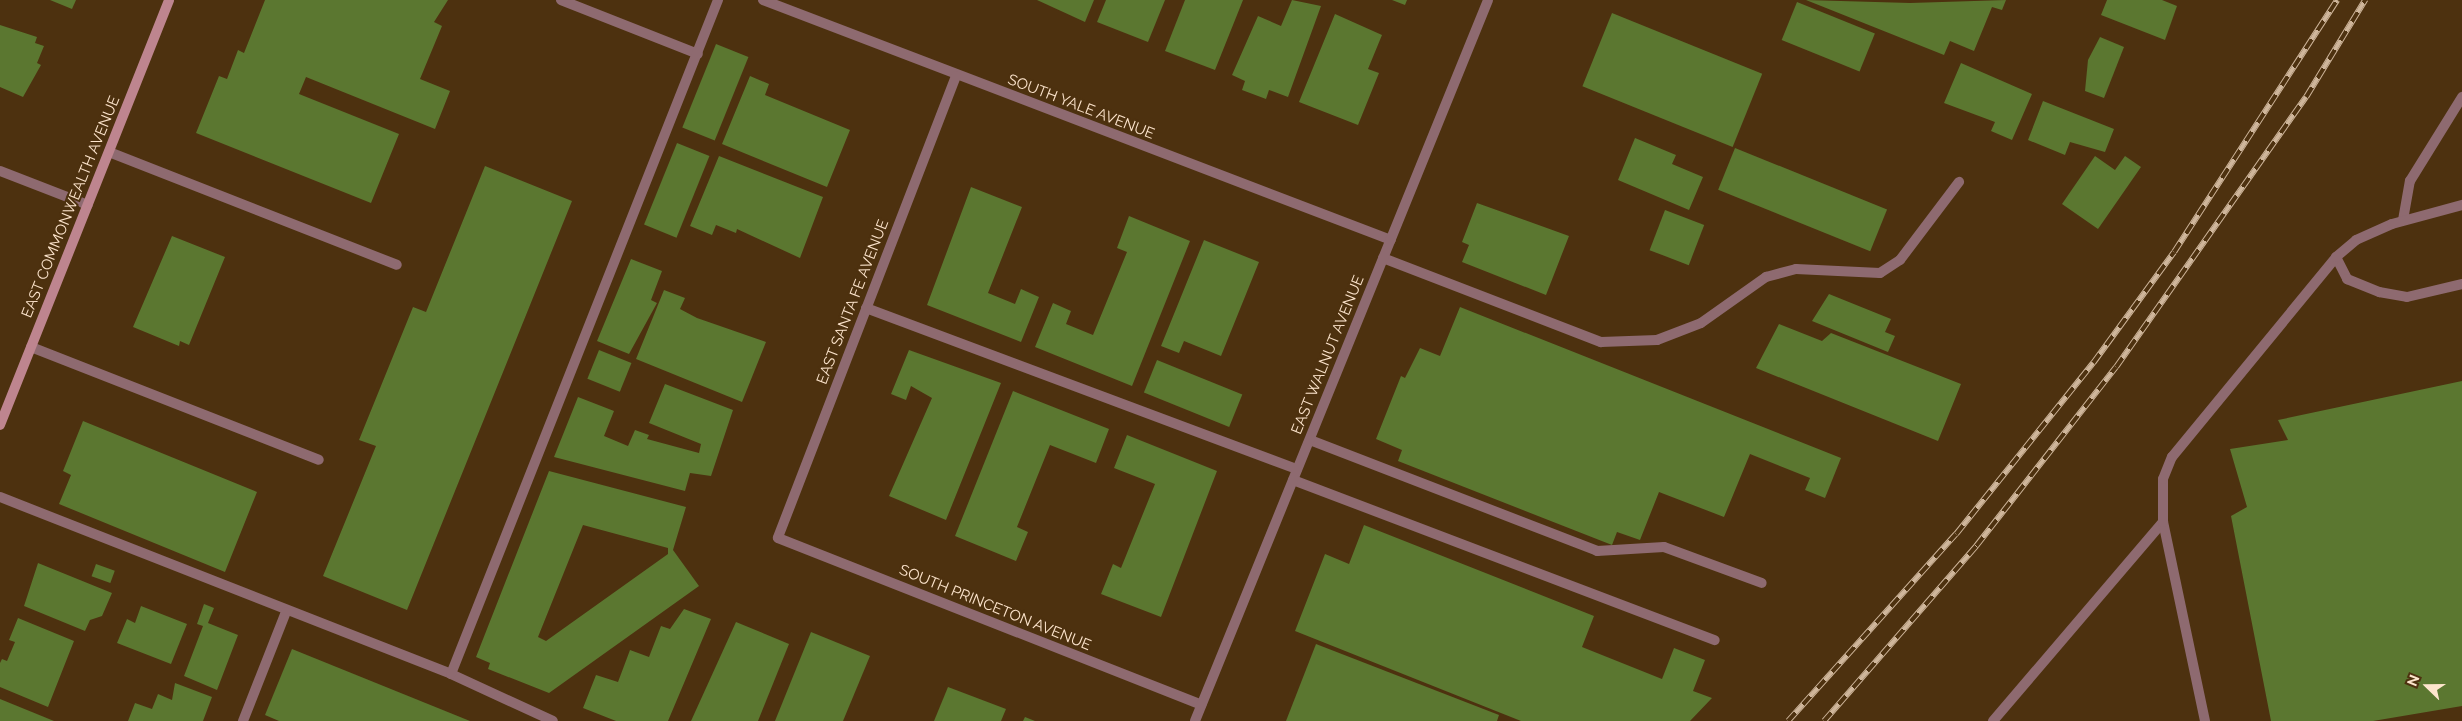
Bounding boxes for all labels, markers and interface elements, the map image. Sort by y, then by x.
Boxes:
street label: SOUTH YALE AVENUE [1005,71,1157,143]
street label: EAST COMMONWEALTH AVENUE [18,93,124,321]
street label: EAST SANTA FE AVENUE [813,216,893,388]
street label: EAST WALNUT AVENUE [1288,272,1368,438]
street label: SOUTH PRINCETON AVENUE [896,561,1094,655]
north arrow [2402,661,2452,711]
text: N [2404,672,2423,688]

